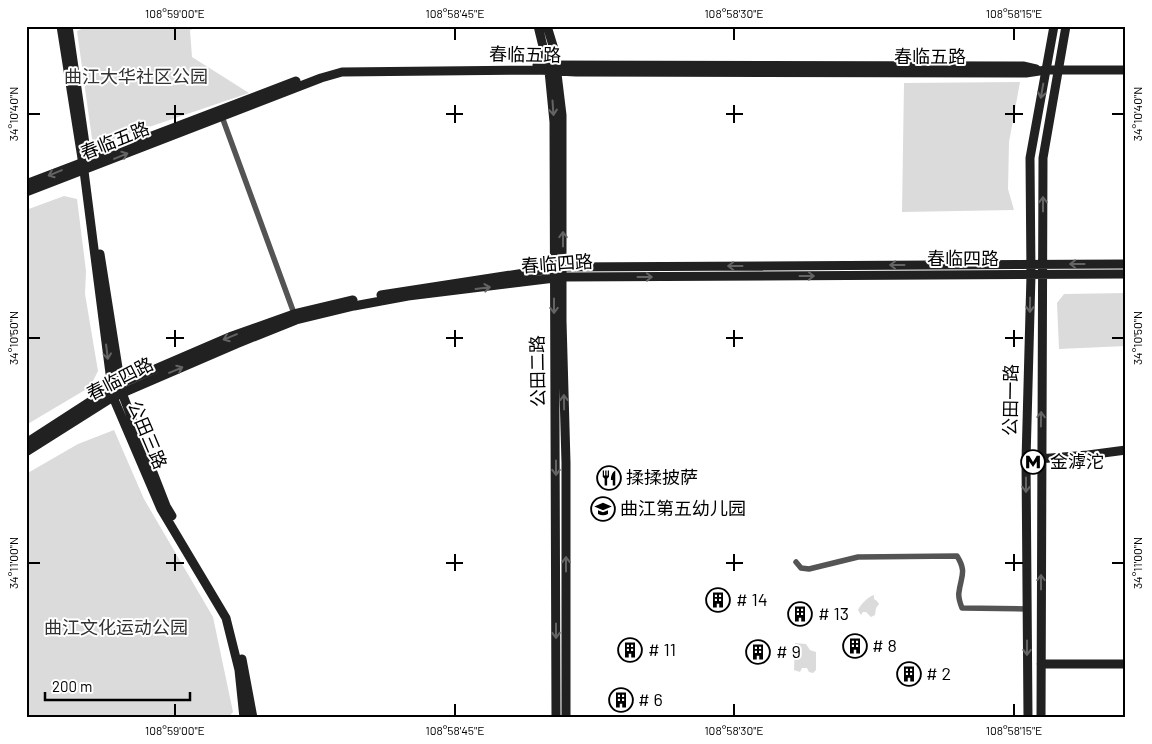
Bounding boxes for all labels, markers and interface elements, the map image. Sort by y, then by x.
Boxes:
text: 108°59'00"E [145,6,205,20]
text: 108°58'45"E [426,6,484,20]
text: 108°58'30"E [704,6,764,20]
text: 108°58'15"E [986,6,1042,20]
street label: 春临五路 [489,42,561,66]
street label: 春临五路 [894,45,966,67]
park label: 曲江大华社区公园 [64,65,208,87]
one-way arrow [1037,83,1047,99]
text: 34°10'40"N [6,87,20,141]
text: 34°10'40"N [1130,87,1144,141]
one-way arrow [549,100,558,116]
street label: 春临五路 [77,116,152,164]
one-way arrow [113,151,128,160]
one-way arrow [48,168,63,178]
one-way arrow [1038,196,1048,212]
one-way arrow [558,231,568,248]
street label: 春临四路 [927,247,999,269]
street label: 春临四路 [520,250,594,276]
one-way arrow [1069,259,1086,269]
one-way arrow [889,260,906,270]
one-way arrow [727,261,743,271]
one-way arrow [799,271,815,281]
one-way arrow [636,272,653,282]
one-way arrow [475,283,491,292]
one-way arrow [549,297,559,313]
one-way arrow [1025,297,1035,313]
text: 34°10'50"N [6,311,20,365]
text: 34°10'50"N [1130,311,1144,365]
one-way arrow [223,333,239,342]
street label: 公田二路 [525,335,549,407]
one-way arrow [102,343,112,359]
street label: 春临四路 [82,352,157,404]
one-way arrow [168,364,183,374]
street label: 公田一路 [998,364,1022,436]
one-way arrow [560,394,569,410]
street label: 公田三路 [124,397,172,472]
one-way arrow [1037,411,1046,427]
metro station icon: 金滹沱 [1020,449,1046,475]
place label: 金滹沱 [1050,450,1104,472]
one-way arrow [551,460,561,476]
restaurant icon: 揉揉披萨 [596,465,622,491]
place label: 揉揉披萨 [626,466,698,488]
one-way arrow [1021,477,1031,493]
school or university icon: 曲江第五幼儿园 [590,496,616,522]
place label: 曲江第五幼儿园 [620,497,746,519]
text: 34°11'00"N [6,537,20,589]
text: 34°11'00"N [1130,537,1144,589]
one-way arrow [561,556,571,572]
one-way arrow [1036,574,1046,590]
building icon: # 14 [705,587,731,613]
place label: # 14 [736,588,768,610]
building icon: # 13 [787,601,813,627]
place label: # 13 [818,602,849,624]
park label: 曲江文化运动公园 [44,616,188,638]
one-way arrow [551,622,561,638]
building icon: # 8 [842,633,868,659]
place label: # 8 [872,634,897,656]
building icon: # 11 [617,637,643,663]
place label: # 11 [648,638,676,660]
building icon: # 9 [745,639,771,665]
place label: # 9 [776,640,801,662]
one-way arrow [1022,640,1032,656]
building icon: # 2 [896,661,922,687]
place label: # 2 [926,662,951,684]
scale bar [45,669,190,701]
text: 200 m [52,677,92,695]
building icon: # 6 [608,687,634,713]
place label: # 6 [638,688,663,710]
text: 108°59'00"E [145,723,205,737]
text: 108°58'45"E [426,723,484,737]
text: 108°58'30"E [704,723,764,737]
text: 108°58'15"E [986,723,1042,737]

